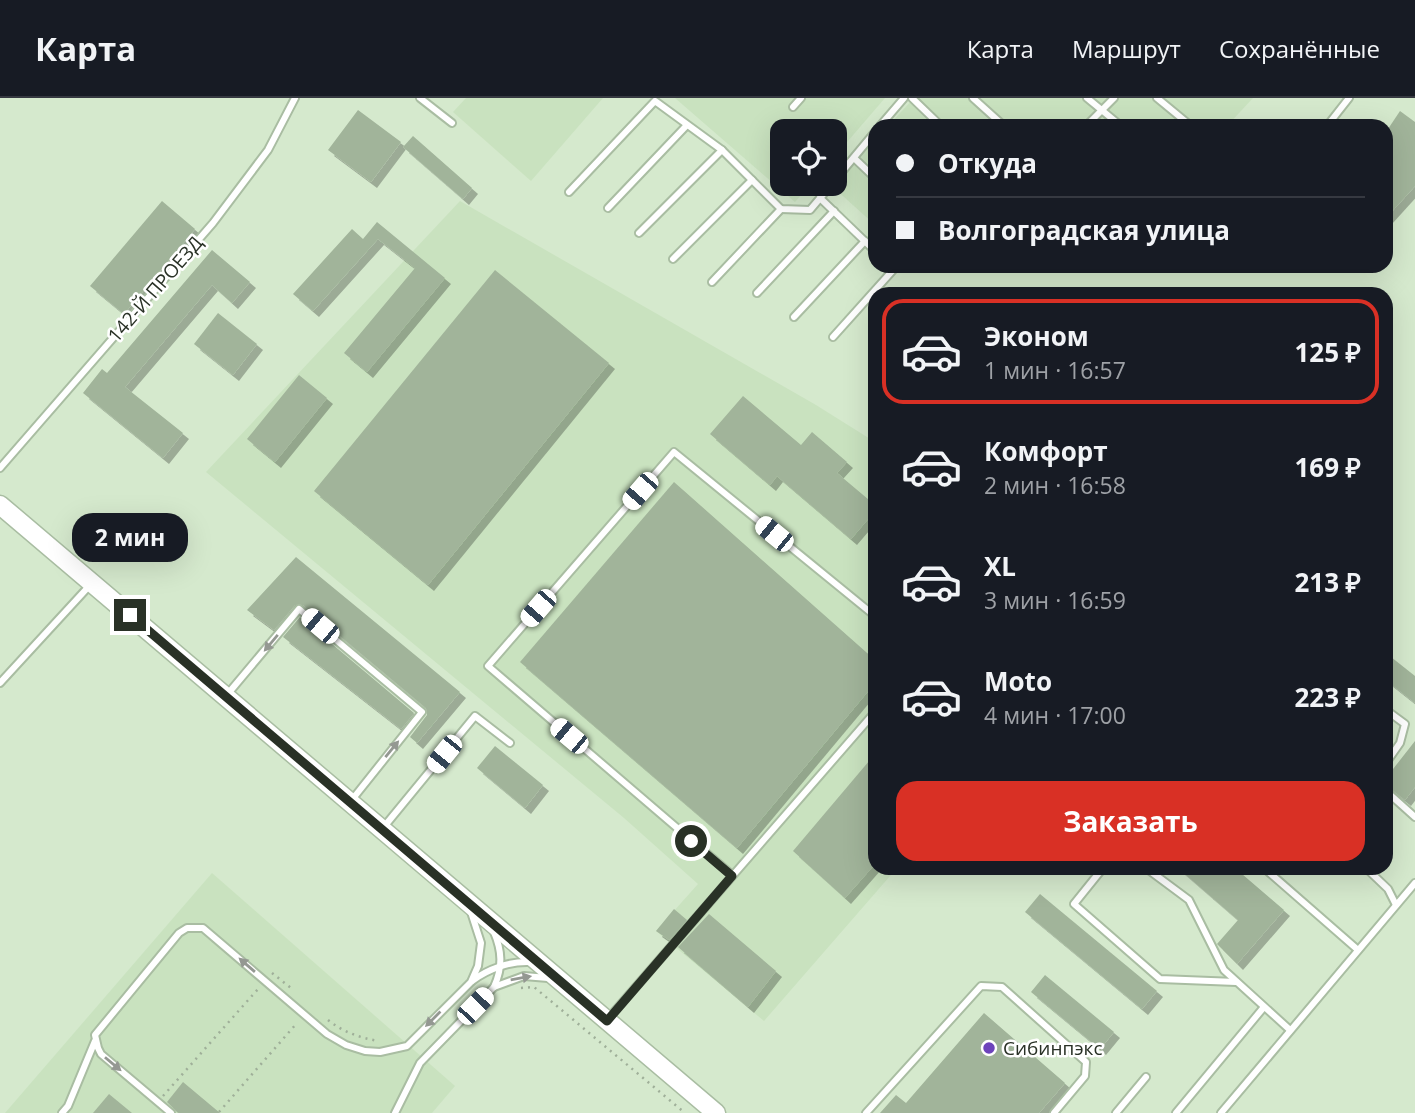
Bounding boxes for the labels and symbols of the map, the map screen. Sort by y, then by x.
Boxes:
street label: 142-Й ПРОЕЗД [102,230,208,348]
car [619,468,662,514]
car [752,513,797,555]
callout: 2 мин [72,514,188,562]
car [517,585,560,631]
route end [114,599,146,631]
car [298,604,343,648]
one-way arrow [263,634,279,652]
car [547,714,592,758]
car [423,731,466,777]
one-way arrow [385,740,400,758]
route start [675,825,707,857]
one-way arrow [238,958,255,973]
one-way arrow [510,972,532,983]
car [453,984,498,1028]
one-way arrow [425,1011,442,1028]
place label: Сибинпэкс [1003,1035,1103,1061]
marker: Сибинпэкс [981,1040,997,1056]
one-way arrow [105,1056,122,1071]

